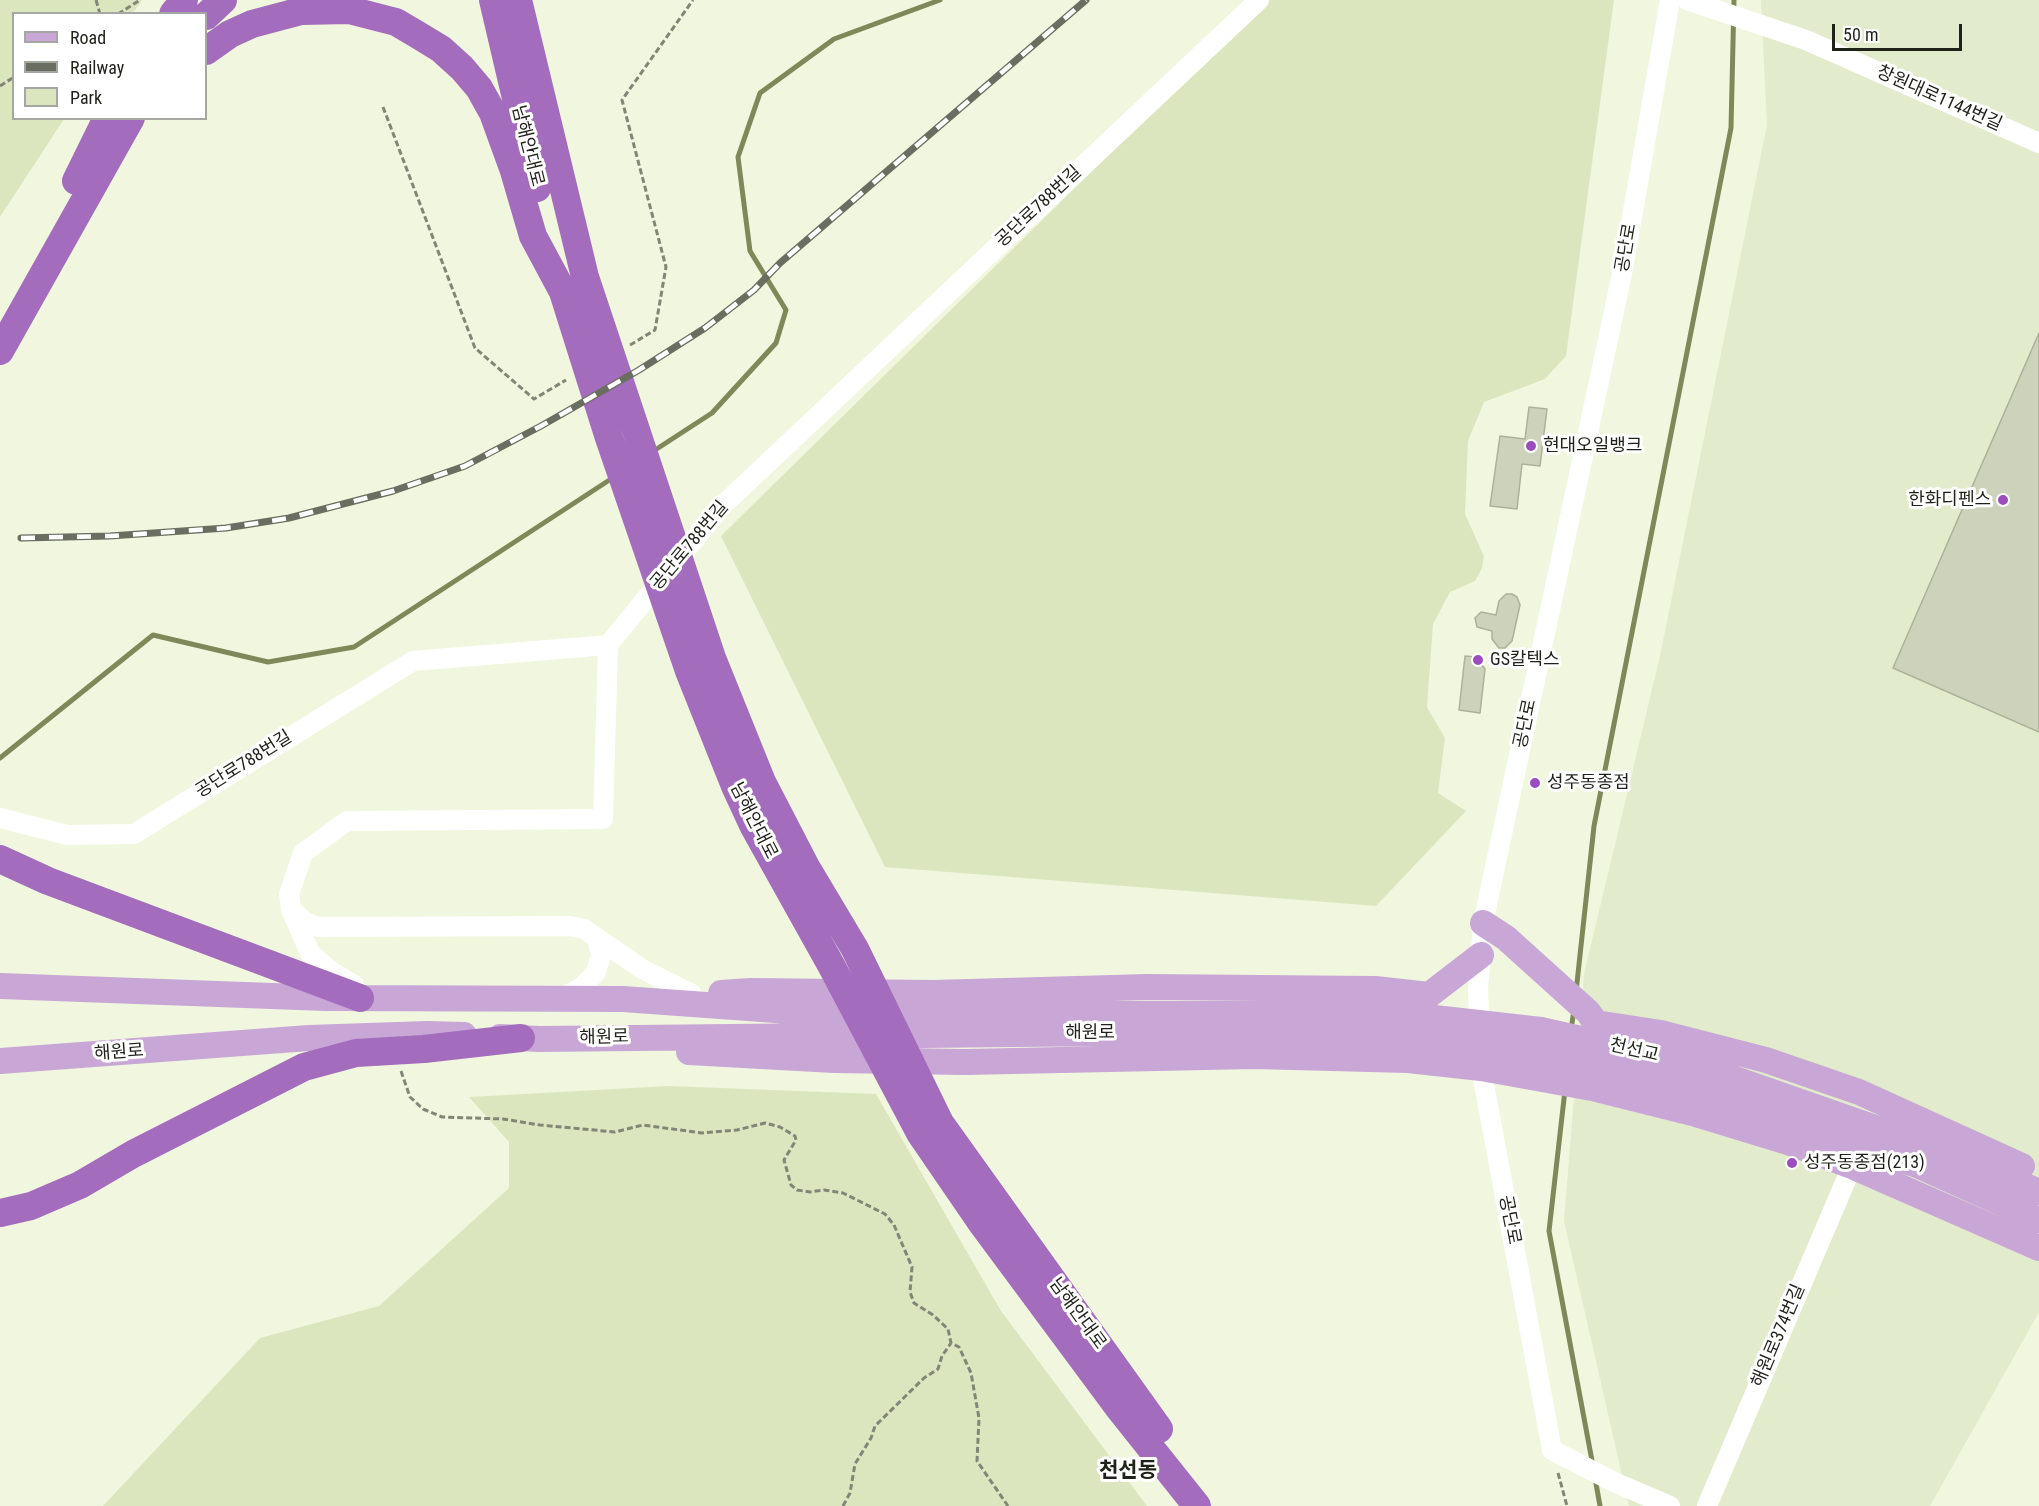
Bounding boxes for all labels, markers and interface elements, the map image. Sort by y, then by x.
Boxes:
legend [12,12,207,120]
scale bar [1835,12,1966,50]
text: 50 m [1843,24,1878,45]
text: Road [70,27,106,48]
text: Railway [70,57,124,78]
street label: 창원대로1144번길 [1873,62,2005,136]
text: Park [70,87,102,108]
street label: 남해안대로 [507,103,547,189]
street label: 공단로788번길 [992,162,1086,252]
street label: 공단로 [1612,222,1642,274]
place label: 현대오일뱅크 [1543,435,1642,457]
marker: 현대오일뱅크 [1524,439,1538,453]
place label: 한화디펜스 [1908,489,1991,511]
marker: 한화디펜스 [1996,493,2010,507]
street label: 공단로788번길 [647,497,733,595]
place label: GS칼텍스 [1490,649,1560,671]
marker: GS칼텍스 [1471,653,1485,667]
street label: 공단로 [1510,697,1542,751]
street label: 공단로788번길 [192,727,296,803]
place label: 성주동종점 [1547,772,1630,794]
marker: 성주동종점 [1528,776,1542,790]
street label: 남해안대로 [725,779,781,863]
street label: 해원로 [1065,1022,1115,1044]
street label: 해원로 [579,1027,629,1049]
street label: 천선교 [1607,1035,1661,1067]
street label: 해원로 [93,1040,145,1066]
place label: 성주동종점(213) [1804,1152,1925,1174]
marker: 성주동종점(213) [1785,1156,1799,1170]
street label: 공단로 [1494,1194,1524,1246]
street label: 남해안대로 [1044,1274,1110,1354]
street label: 해원로374번길 [1748,1281,1810,1391]
district label: 천선동 [1099,1459,1157,1485]

